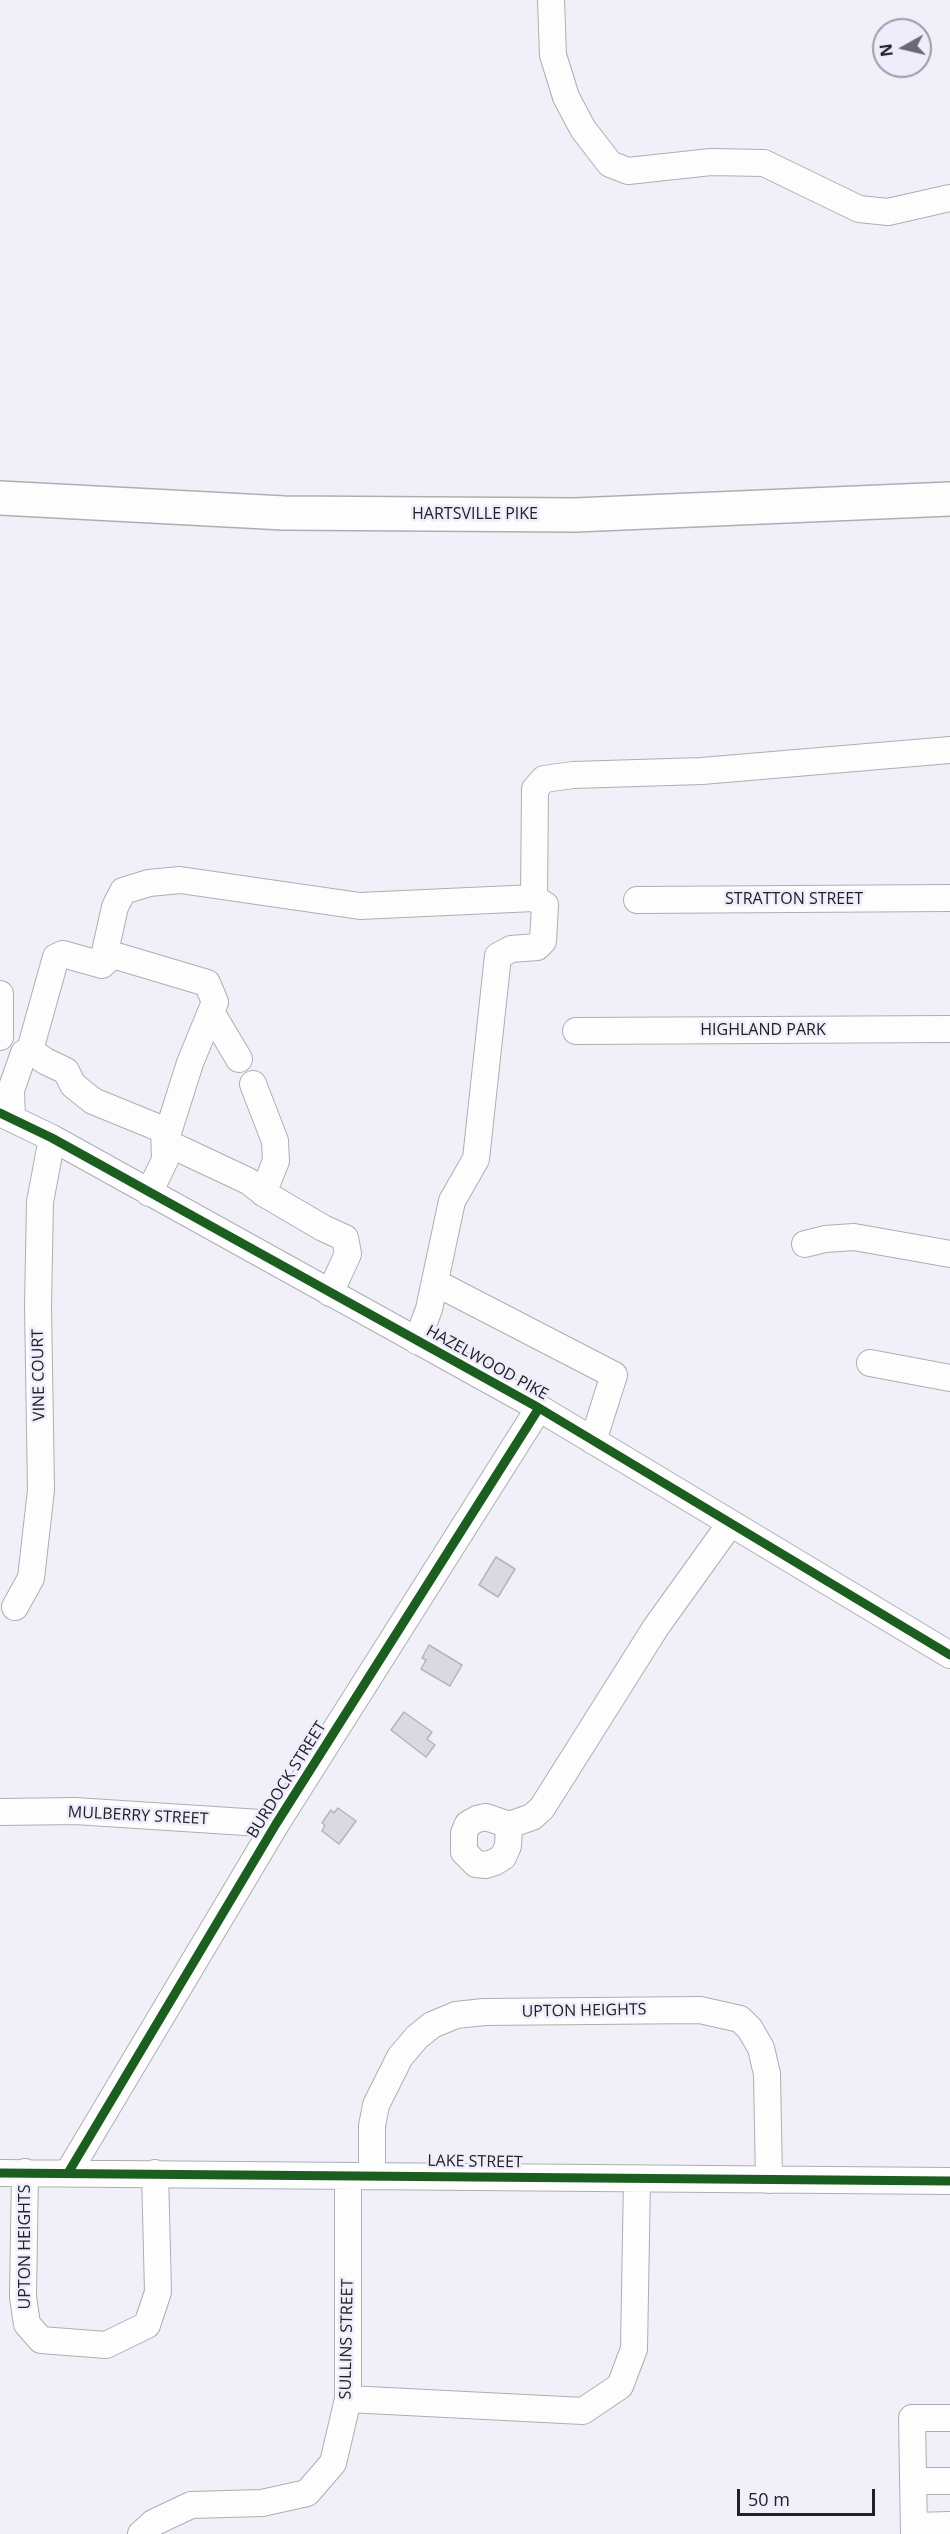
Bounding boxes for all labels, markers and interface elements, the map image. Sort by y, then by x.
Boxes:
north arrow [872,18,932,78]
text: N [874,42,898,58]
street label: HARTSVILLE PIKE [412,504,538,524]
street label: STRATTON STREET [725,889,863,909]
street label: HIGHLAND PARK [700,1020,826,1040]
street label: HAZELWOOD PIKE [423,1322,551,1404]
street label: VINE COURT [29,1329,49,1421]
street label: BURDOCK STREET [243,1718,331,1842]
street label: MULBERRY STREET [67,1803,209,1829]
street label: UPTON HEIGHTS [521,2000,647,2022]
street label: LAKE STREET [427,2152,523,2172]
street label: UPTON HEIGHTS [15,2185,35,2309]
street label: SULLINS STREET [336,2279,358,2399]
scale bar [740,2477,878,2515]
text: 50 m [748,2487,790,2511]

